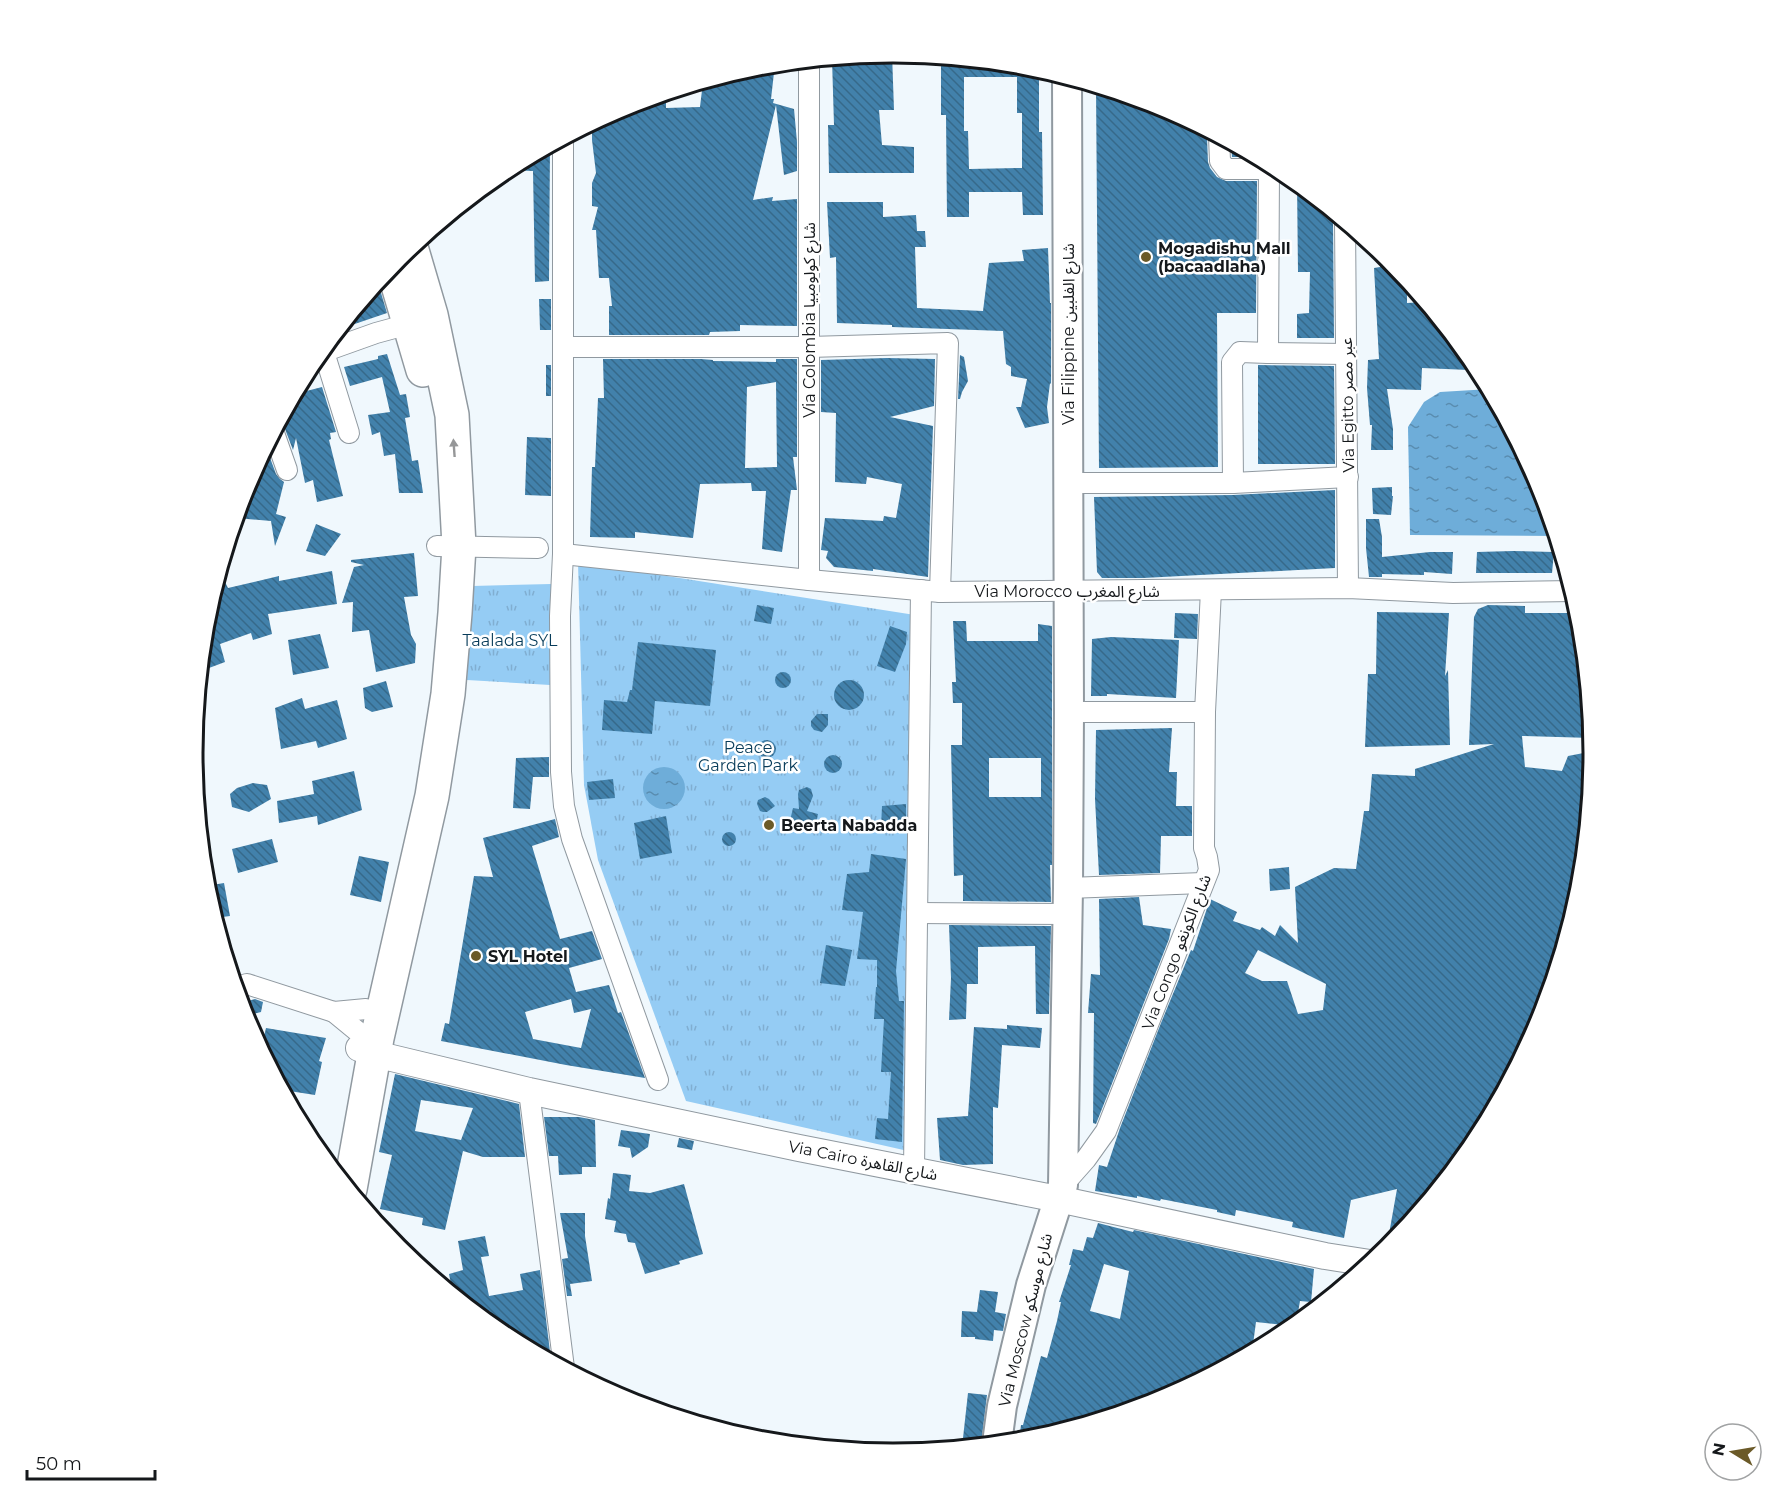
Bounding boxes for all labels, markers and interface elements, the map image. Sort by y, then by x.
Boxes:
street label: Via Colombia شارع كولومبيا [800,222,822,418]
place label: Mogadishu Mall (bacaadlaha) [1158,239,1291,276]
street label: Via Filippine شارع الفلبين [1059,243,1081,425]
marker: Mogadishu Mall (bacaadlaha) [1139,250,1153,264]
street label: Via Egitto عبر مصر [1337,337,1358,473]
one-way arrow [450,439,459,458]
street label: Via Morocco شارع المغرب [974,582,1160,604]
park label: Taalada SYL [463,631,558,650]
park label: Peace Garden Park [698,738,798,775]
place label: Beerta Nabadda [781,816,917,835]
marker: Beerta Nabadda [762,818,776,832]
street label: Via Congo شارع الكونغو [1138,872,1218,1034]
place label: SYL Hotel [488,947,568,966]
marker: SYL Hotel [469,949,483,963]
street label: Via Cairo شارع القاهرة [786,1137,939,1187]
street label: Via Moscow شارع موسكو [995,1231,1059,1410]
north arrow [1703,1422,1763,1482]
text: N [1708,1441,1729,1457]
scale bar [27,1443,154,1481]
text: 50 m [36,1453,82,1475]

